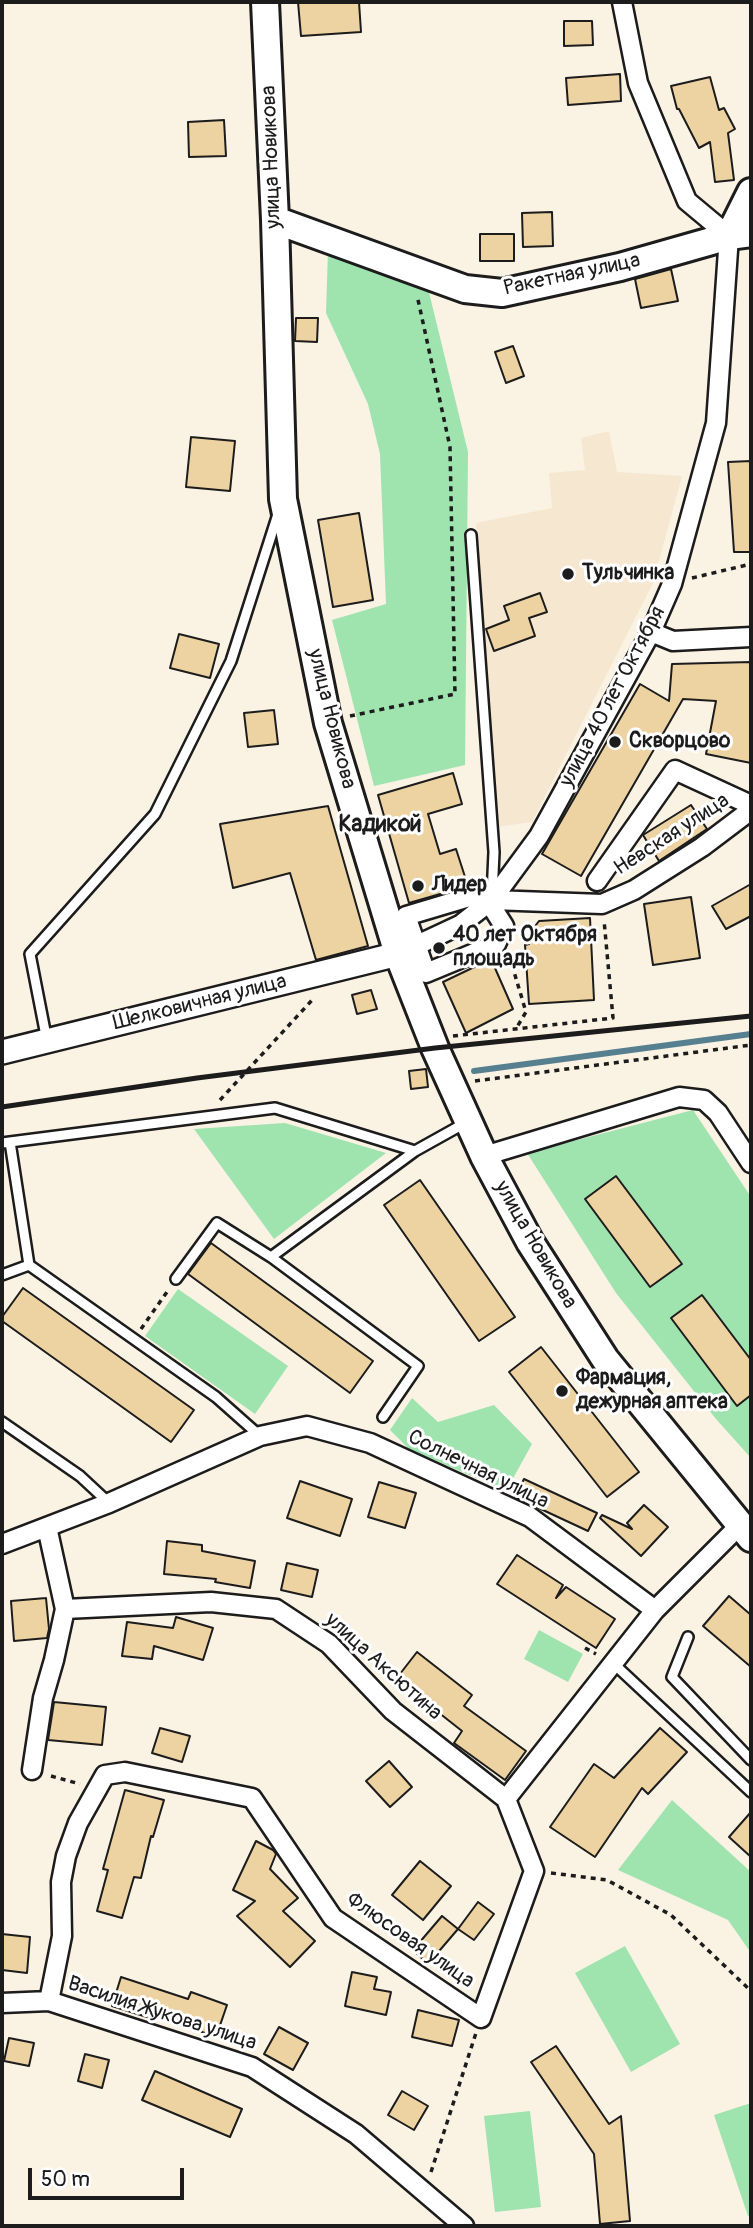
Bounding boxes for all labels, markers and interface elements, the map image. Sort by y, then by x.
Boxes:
street label: улица Новикова [257,85,287,229]
street label: Ракетная улица [501,248,643,302]
place label: Тульчинка [582,561,674,587]
marker: Тульчинка [560,566,576,582]
street label: улица 40 лет Октября [555,602,671,792]
street label: улица Новикова [301,646,361,792]
place label: Скворцово [629,729,730,755]
marker: Скворцово [607,734,623,750]
street label: Невская улица [610,788,734,882]
district label: Кадикой [338,811,422,839]
place label: Лидер [432,873,487,899]
marker: Лидер [410,878,426,894]
place label: 40 лет Октября площадь [453,923,597,973]
marker: 40 лет Октября площадь [431,940,447,956]
street label: Шелковичная улица [111,969,289,1037]
street label: улица Новикова [488,1177,582,1313]
place label: Фармация, дежурная аптека [576,1366,728,1416]
marker: Фармация, дежурная аптека [554,1383,570,1399]
street label: Солнечная улица [403,1425,553,1515]
street label: улица Аксютина [319,1608,447,1726]
street label: Флюсовая улица [341,1888,479,1994]
street label: Василия Жукова улица [64,1972,260,2056]
scale bar [32,2154,187,2198]
text: 50 m [41,2166,90,2193]

